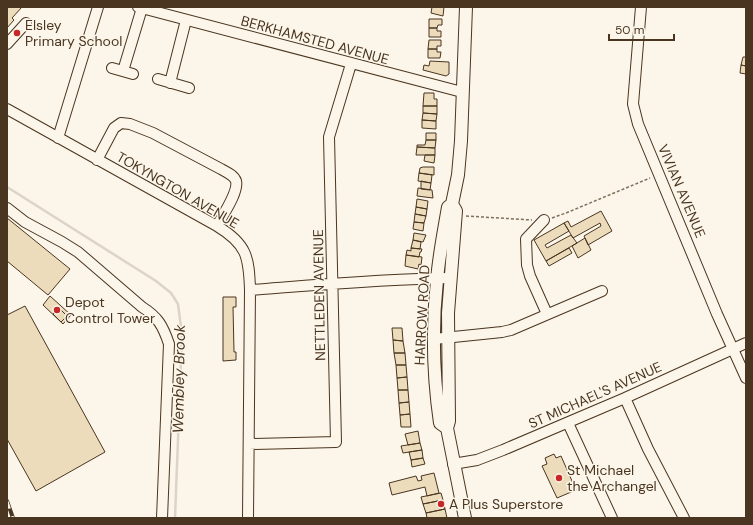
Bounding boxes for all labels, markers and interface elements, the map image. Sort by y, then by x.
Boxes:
street label: BERKHAMSTED AVENUE [239,12,391,68]
place label: Elsley Primary School [25,16,122,50]
scale bar [609,16,674,42]
text: 50 m [615,22,644,38]
marker: Elsley Primary School [12,28,22,38]
street label: VIVIAN AVENUE [654,141,710,241]
street label: TOKYNGTON AVENUE [114,148,242,232]
street label: NETTLEDEN AVENUE [309,229,329,361]
street label: HARROW ROAD [410,264,434,366]
place label: Depot Control Tower [65,293,155,327]
marker: Depot Control Tower [52,305,62,315]
water label: Wembley Brook [168,324,190,434]
street label: ST MICHAEL'S AVENUE [526,357,664,432]
place label: St Michael the Archangel [567,461,657,495]
marker: St Michael the Archangel [554,473,564,483]
place label: A Plus Superstore [449,495,563,513]
marker: A Plus Superstore [436,499,446,509]

